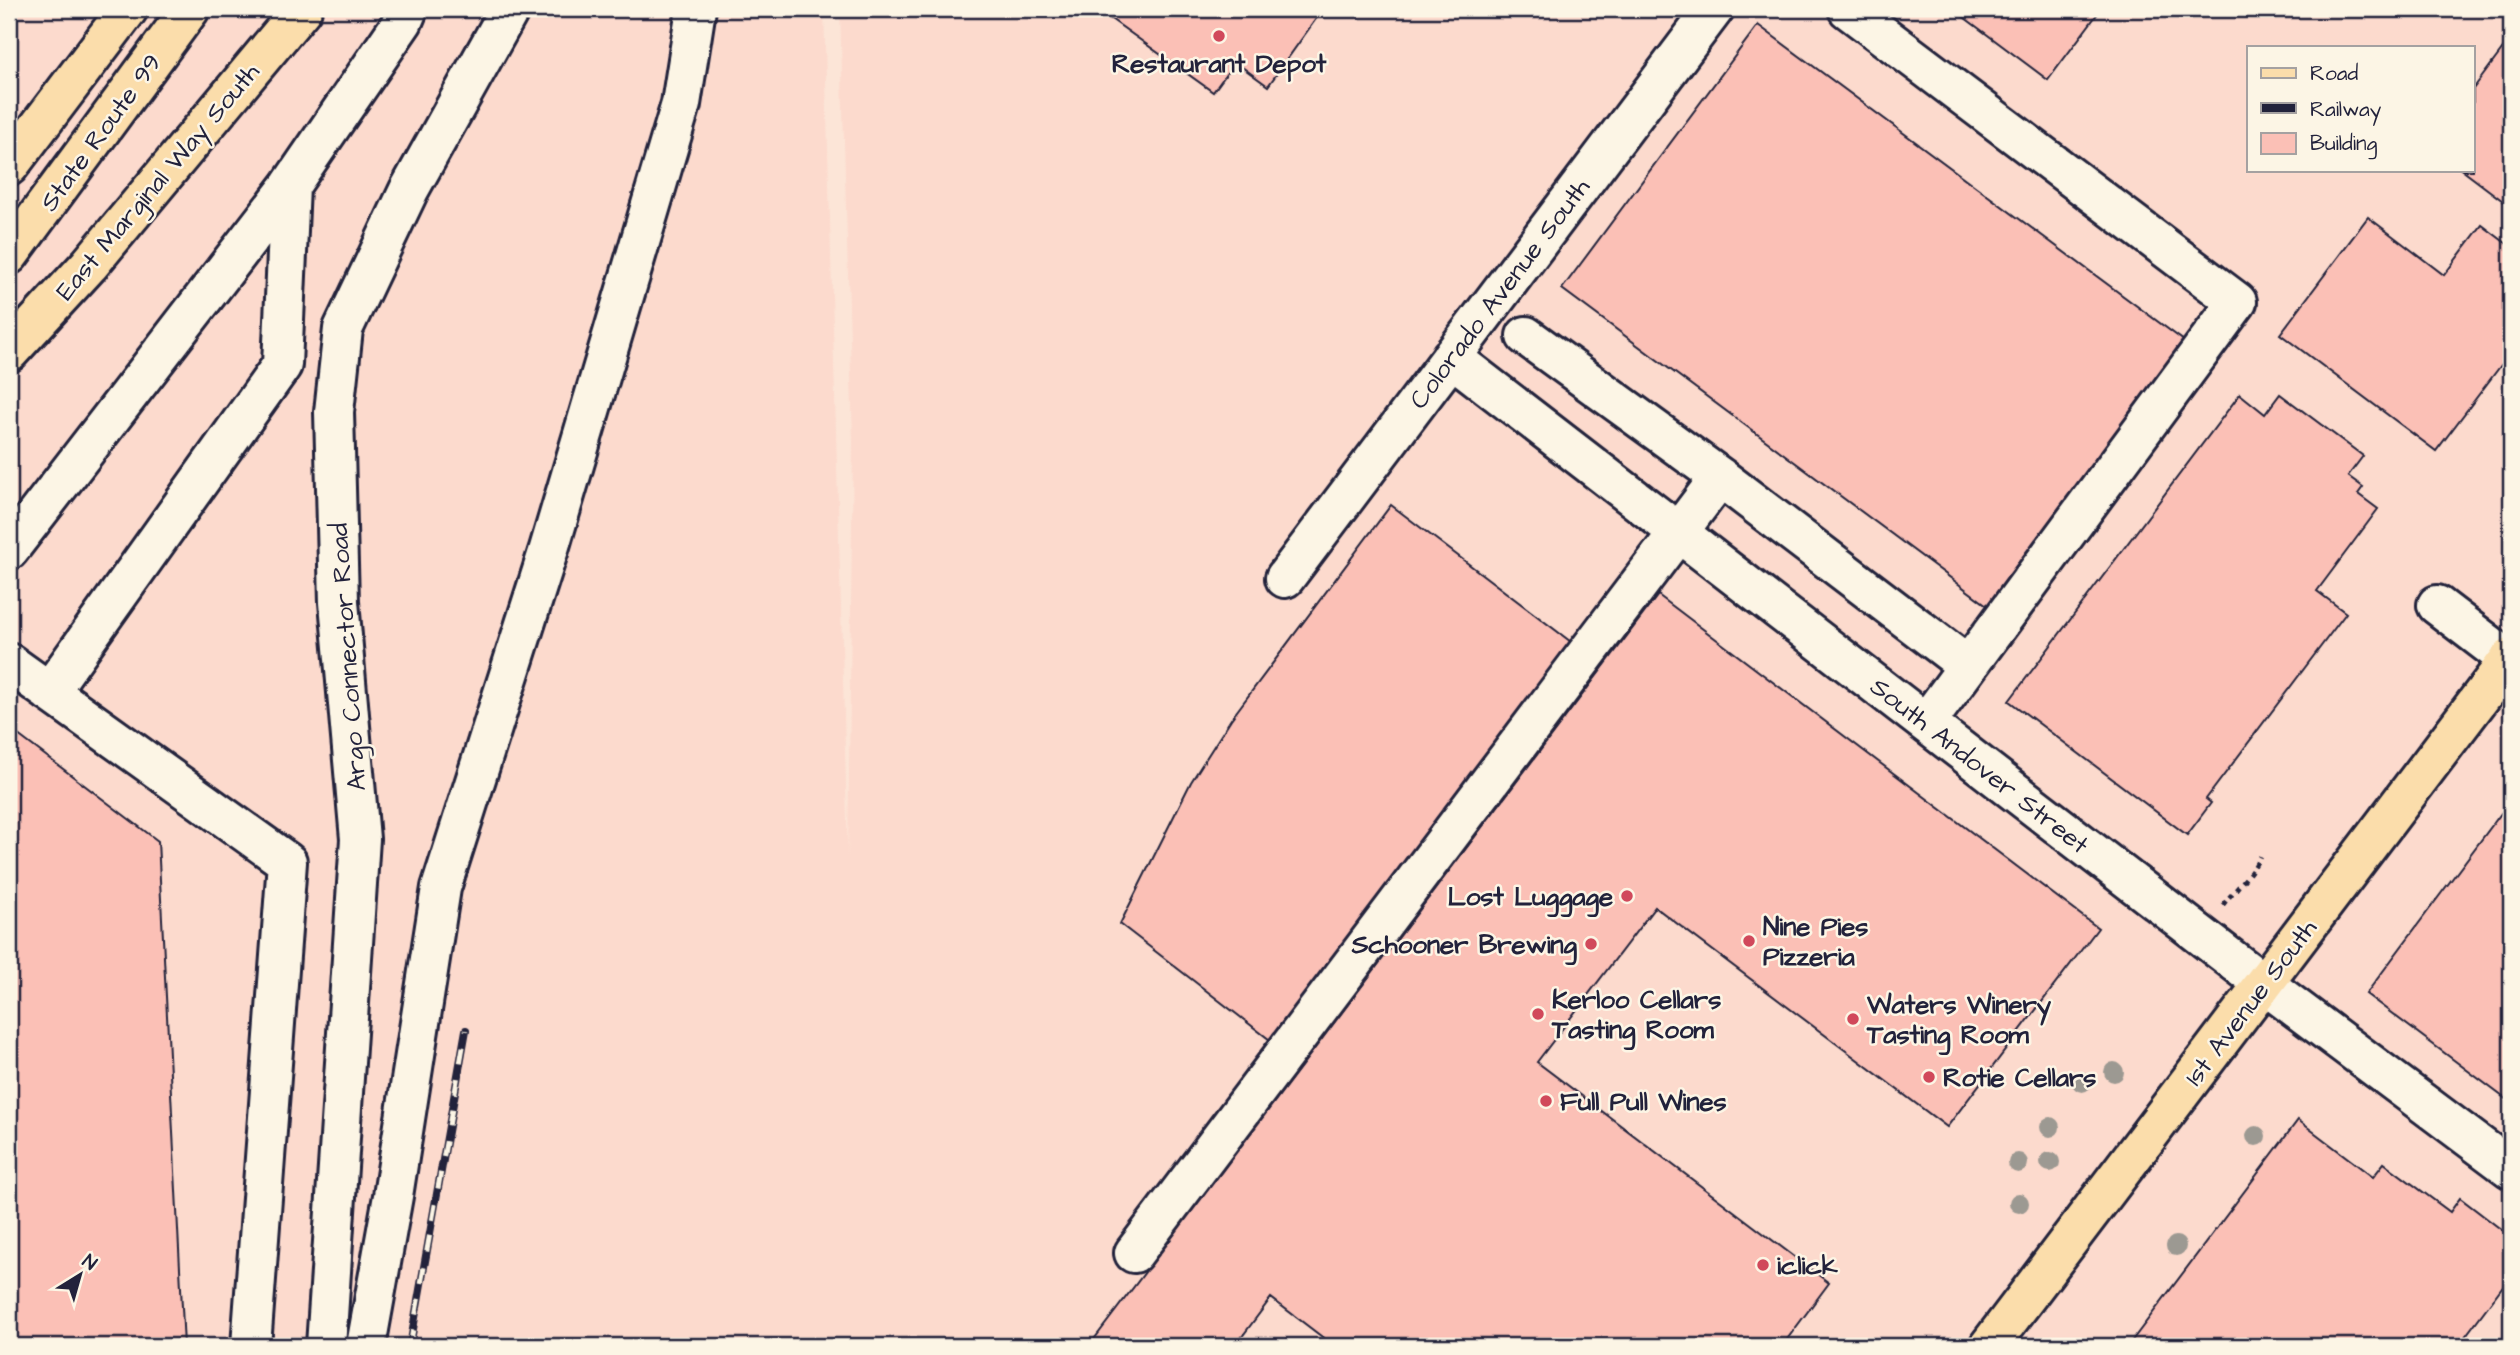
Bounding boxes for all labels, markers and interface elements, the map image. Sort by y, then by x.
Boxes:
marker: Restaurant Depot [1211,28,1227,44]
place label: Restaurant Depot [1112,46,1327,82]
legend [2247,46,2474,172]
street label: State Route 99 [31,47,170,219]
street label: East Marginal Way South [48,55,270,309]
text: Road [2310,59,2358,88]
text: Railway [2310,95,2382,126]
text: Building [2310,129,2378,160]
street label: Colorado Avenue South [1401,171,1599,416]
street label: Argo Connector Road [321,522,377,792]
street label: South Andover Street [1863,669,2097,863]
place label: Lost Luggage [1448,879,1613,918]
marker: Lost Luggage [1619,888,1635,904]
place label: Nine Pies Pizzeria [1763,909,1868,975]
street label: 1st Avenue South [2176,912,2325,1093]
place label: Schooner Brewing [1351,927,1578,966]
marker: Nine Pies Pizzeria [1741,933,1757,949]
marker: Schooner Brewing [1583,936,1599,952]
place label: Kerloo Cellars Tasting Room [1551,982,1721,1051]
place label: Waters Winery Tasting Room [1866,987,2052,1056]
marker: Kerloo Cellars Tasting Room [1530,1006,1546,1022]
marker: Waters Winery Tasting Room [1845,1011,1861,1027]
place label: Rotie Cellars [1943,1060,2096,1096]
marker: Rotie Cellars [1921,1069,1937,1085]
place label: Full Pull Wines [1560,1084,1727,1120]
marker: Full Pull Wines [1538,1093,1554,1109]
north arrow [46,1240,116,1310]
text: N [76,1248,102,1277]
place label: iclick [1777,1248,1839,1284]
marker: iclick [1755,1257,1771,1273]

